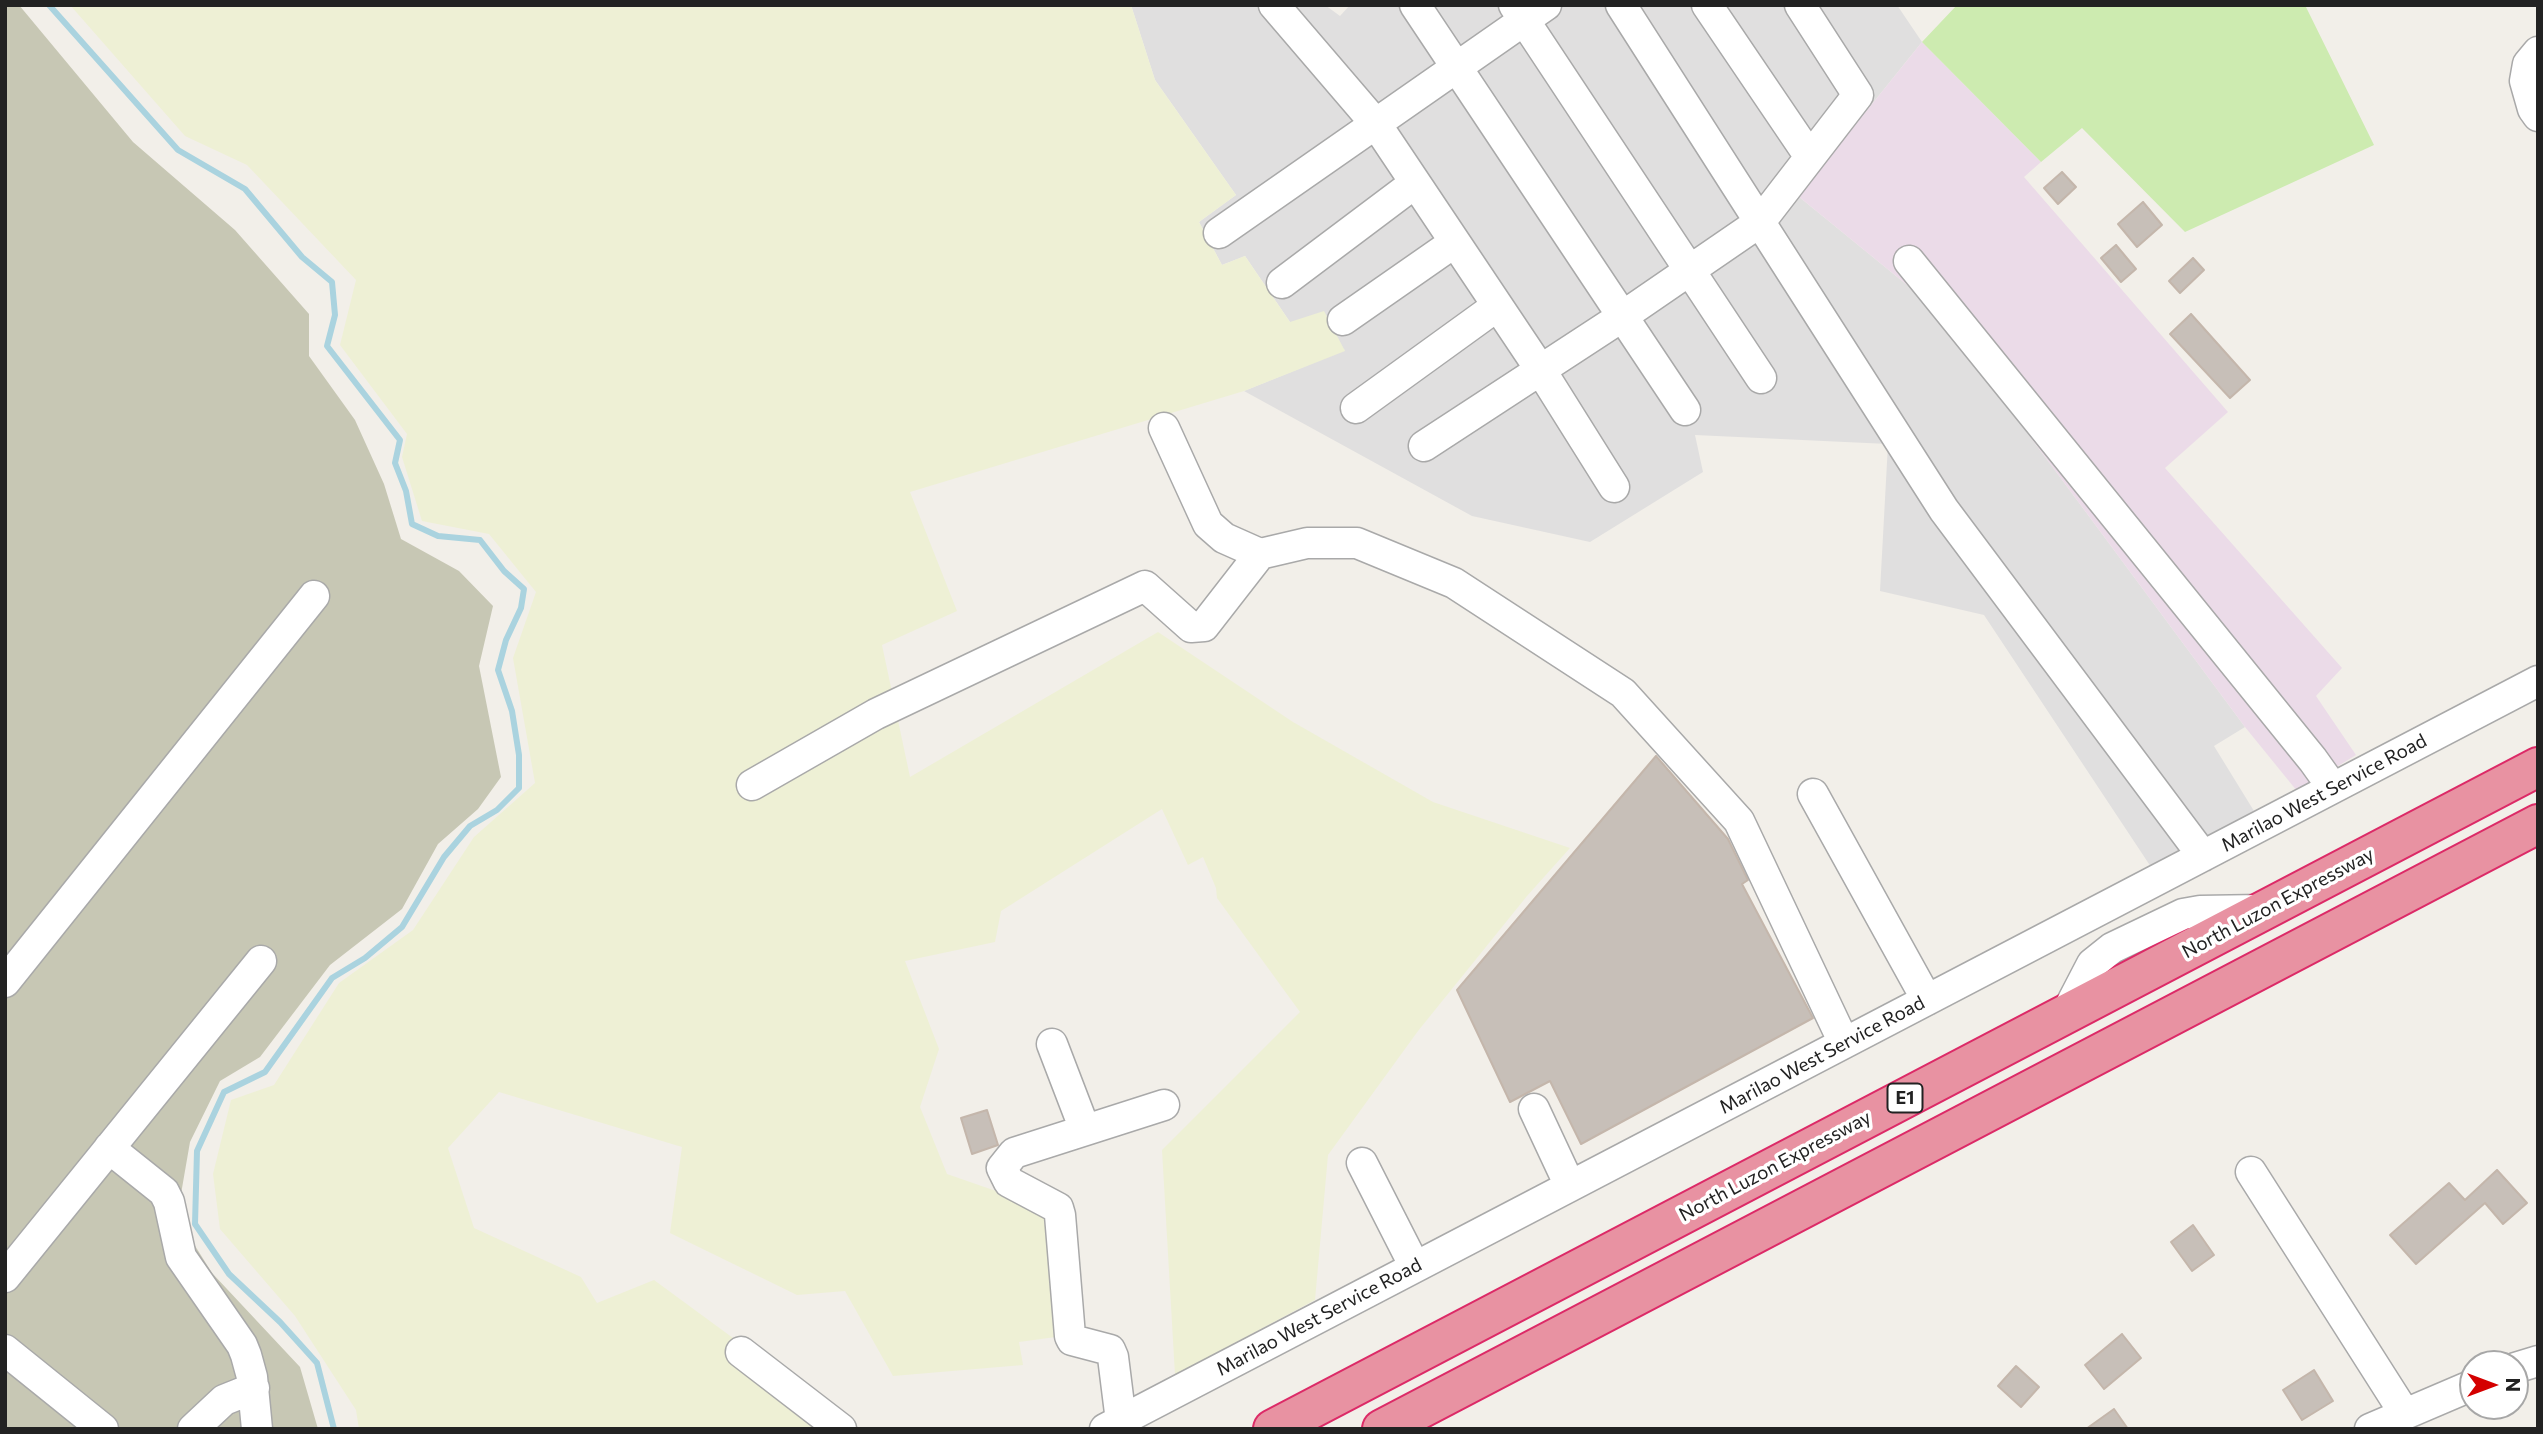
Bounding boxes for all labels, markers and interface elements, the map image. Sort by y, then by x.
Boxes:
street label: Marilao West Service Road [2218,729,2430,857]
street label: North Luzon Expressway [2178,843,2378,963]
street label: Marilao West Service Road [1716,991,1928,1119]
road number: E1 [1888,1084,1923,1112]
street label: North Luzon Expressway [1675,1106,1875,1226]
street label: Marilao West Service Road [1213,1253,1425,1381]
north arrow [2459,1350,2529,1420]
text: N [2502,1378,2525,1392]

